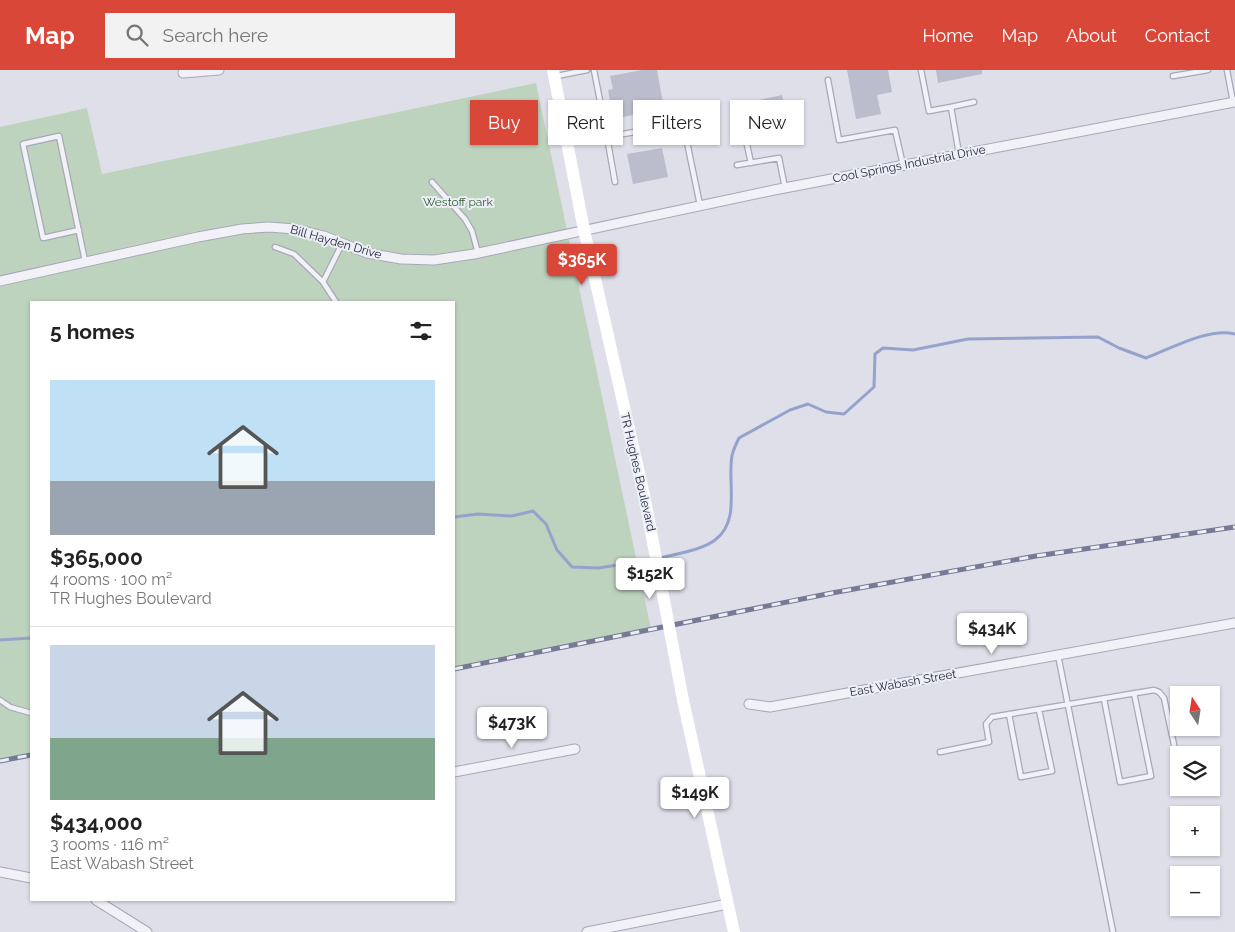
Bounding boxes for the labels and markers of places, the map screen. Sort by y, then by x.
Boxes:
pin: $365K [547,244,617,286]
pin: $152K [615,558,685,600]
pin: $434K [957,612,1027,655]
pin: $473K [477,706,547,749]
pin: $149K [660,776,730,819]

